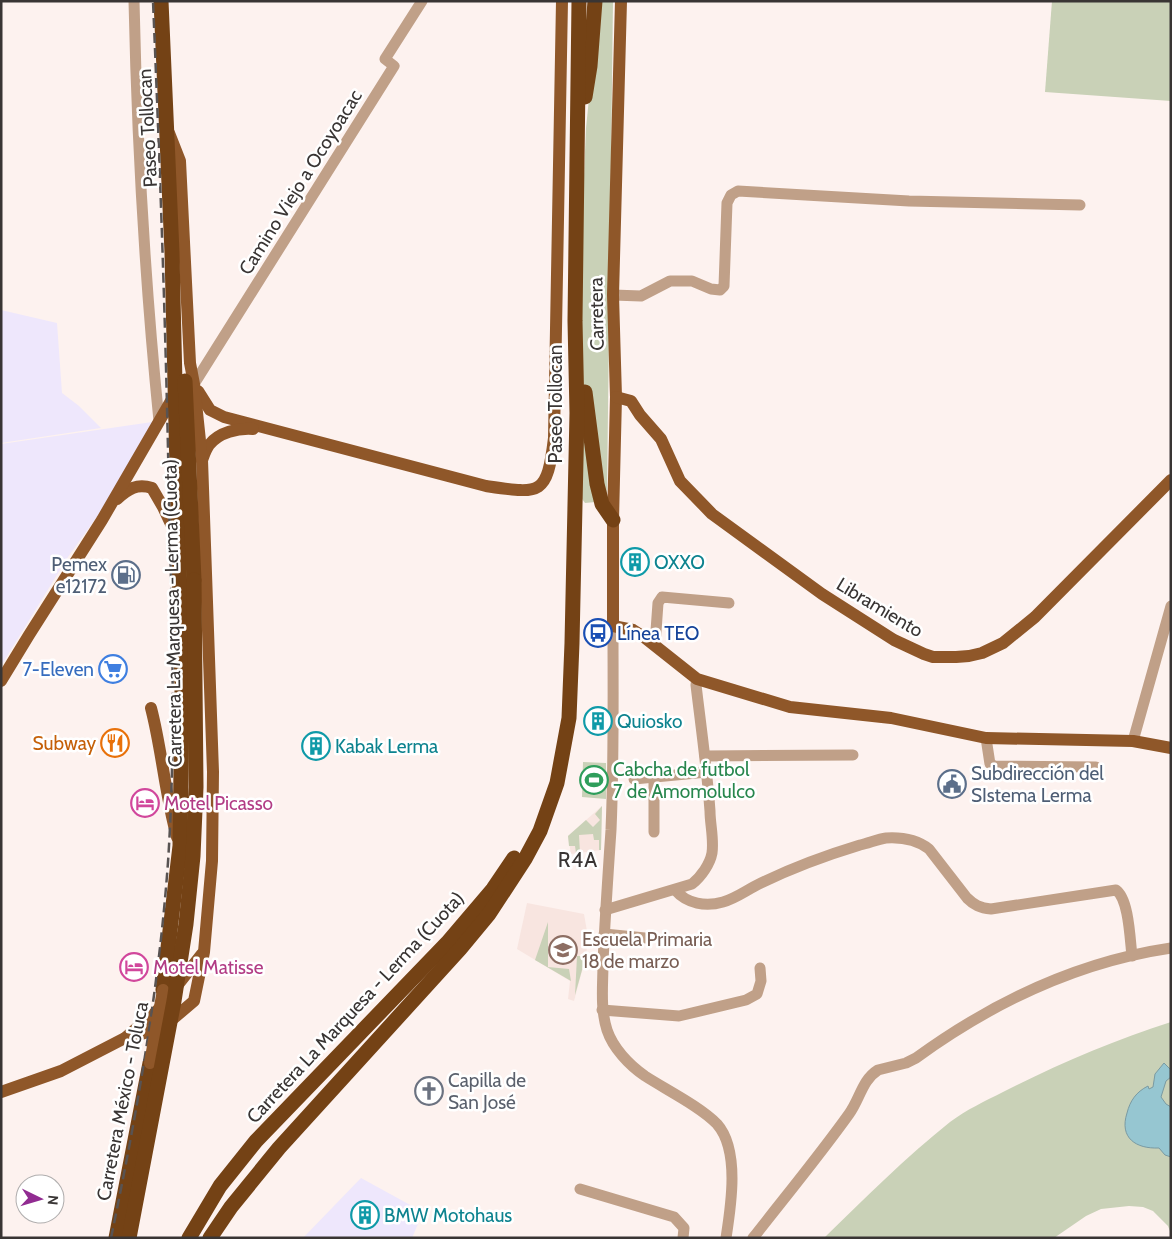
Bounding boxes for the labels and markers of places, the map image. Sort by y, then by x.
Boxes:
building icon: OXXO [620,547,650,577]
place label: OXXO [654,551,705,574]
place label: Pemex e12172 [51,553,107,598]
fuel station icon: Pemex e12172 [111,560,141,590]
bus stop icon: Línea TEO [583,618,613,648]
place label: Línea TEO [617,622,699,645]
supermarket icon: 7-Eleven [98,654,128,684]
place label: 7-Eleven [23,658,94,681]
building icon: Quiosko [583,706,613,736]
place label: Quiosko [617,710,682,733]
restaurant icon: Subway [100,728,130,758]
building icon: Kabak Lerma [301,731,331,761]
place label: Subway [33,732,96,755]
place label: Kabak Lerma [335,735,438,758]
place label: Cabcha de futbol 7 de Amomolulco [613,758,755,803]
place label: Subdirección del SIstema Lerma [971,762,1104,807]
sports icon: Cabcha de futbol 7 de Amomolulco [579,765,609,795]
public building icon: Subdirección del SIstema Lerma [937,769,967,799]
hotel icon: Motel Picasso [130,788,160,818]
place label: Motel Picasso [164,792,273,815]
place label: Escuela Primaria 18 de marzo [582,928,712,973]
school or university icon: Escuela Primaria 18 de marzo [548,935,578,965]
hotel icon: Motel Matisse [119,952,149,982]
place label: Motel Matisse [153,956,264,979]
place label: Capilla de San José [448,1069,526,1114]
church icon: Capilla de San José [414,1076,444,1106]
building icon: BMW Motohaus [350,1200,380,1230]
place label: BMW Motohaus [384,1204,512,1227]

